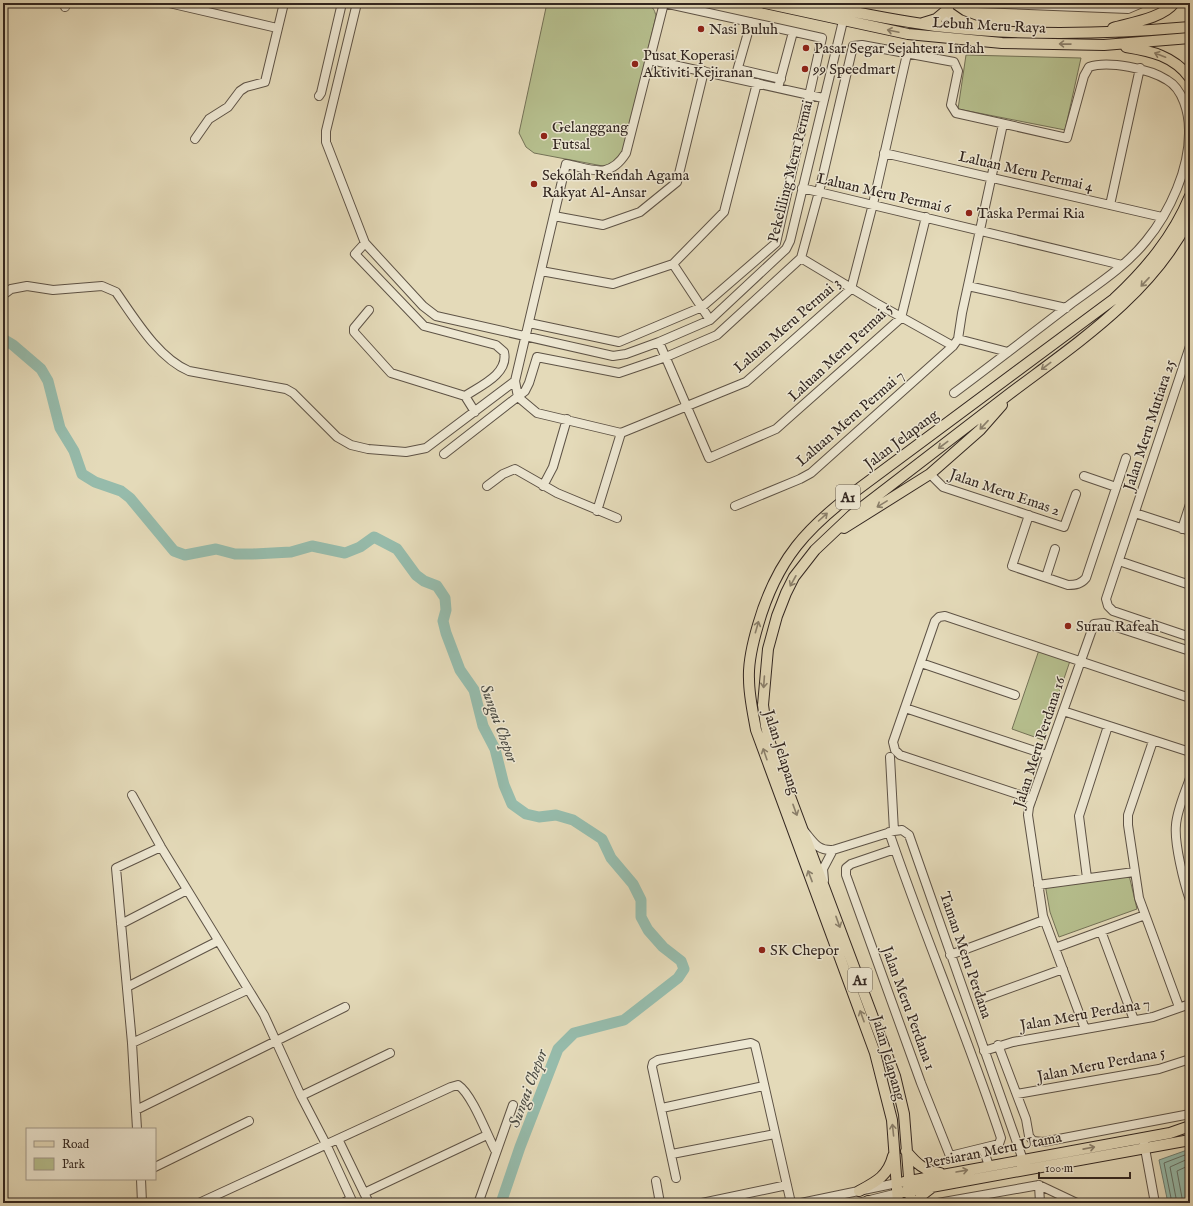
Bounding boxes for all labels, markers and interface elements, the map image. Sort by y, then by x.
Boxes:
street label: Lebuh Meru Raya [932,13,1047,38]
place label: Nasi Buluh [709,20,778,39]
marker: Nasi Buluh [696,24,706,34]
one-way arrow [887,27,900,35]
place label: Pasar Segar Sejahtera Indah [814,39,984,58]
one-way arrow [1059,40,1072,48]
marker: Pasar Segar Sejahtera Indah [801,43,811,53]
place label: Pusat Koperasi Aktiviti Kejiranan [642,46,753,82]
one-way arrow [1154,50,1166,58]
marker: Pusat Koperasi Aktiviti Kejiranan [630,59,640,69]
place label: 99 Speedmart [812,60,896,79]
marker: 99 Speedmart [800,64,810,74]
street label: Pekeliling Meru Permai [764,98,817,244]
place label: Gelanggang Futsal [552,118,629,154]
marker: Gelanggang Futsal [539,131,549,141]
street label: Laluan Meru Permai 4 [957,147,1096,196]
place label: Sekolah Rendah Agama Rakyat Al-Ansar [542,166,690,202]
street label: Laluan Meru Permai 6 [815,169,953,218]
marker: Sekolah Rendah Agama Rakyat Al-Ansar [529,179,539,189]
place label: Taska Permai Ria [977,204,1085,223]
marker: Taska Permai Ria [964,208,974,218]
street label: Laluan Meru Permai 3 [730,274,845,377]
one-way arrow [1140,277,1150,287]
street label: Laluan Meru Permai 5 [784,299,897,406]
street label: Jalan Meru Mutiara 25 [1119,357,1180,495]
one-way arrow [1041,362,1052,370]
street label: Laluan Meru Permai 7 [792,366,908,471]
street label: Jalan Jelapang [859,405,943,475]
one-way arrow [980,419,989,430]
one-way arrow [937,440,948,449]
street label: Jalan Meru Emas 2 [945,464,1063,520]
road number: A1 [836,485,860,509]
one-way arrow [876,501,888,509]
one-way arrow [818,513,828,522]
one-way arrow [788,575,796,587]
place label: Surau Rafeah [1076,617,1159,636]
one-way arrow [754,621,762,634]
marker: Surau Rafeah [1063,621,1073,631]
street label: Jalan Meru Perdana 16 [1009,674,1070,812]
one-way arrow [760,675,767,688]
water label: Sungai Chepor [475,682,522,767]
street label: Jalan Jelapang [758,705,804,798]
one-way arrow [760,749,768,761]
one-way arrow [792,804,800,816]
one-way arrow [806,870,814,882]
street label: Taman Meru Perdana [935,889,996,1022]
one-way arrow [835,915,842,928]
place label: SK Chepor [770,941,840,960]
street label: Jalan Meru Perdana 1 [877,942,940,1073]
marker: SK Chepor [757,945,767,955]
road number: A1 [848,968,872,992]
street label: Jalan Meru Perdana 7 [1017,994,1152,1036]
one-way arrow [858,1010,865,1023]
street label: Jalan Jelapang [867,1011,910,1104]
street label: Jalan Meru Perdana 5 [1034,1043,1167,1087]
water label: Sungai Chepor [505,1045,553,1131]
one-way arrow [889,1124,896,1137]
legend [26,1128,156,1180]
street label: Persiaran Meru Utama [923,1128,1064,1173]
text: Road [62,1137,90,1152]
one-way arrow [1082,1143,1095,1151]
scale bar [1039,1154,1130,1180]
text: Park [62,1157,85,1172]
text: 100 m [1045,1161,1073,1176]
one-way arrow [955,1167,968,1175]

